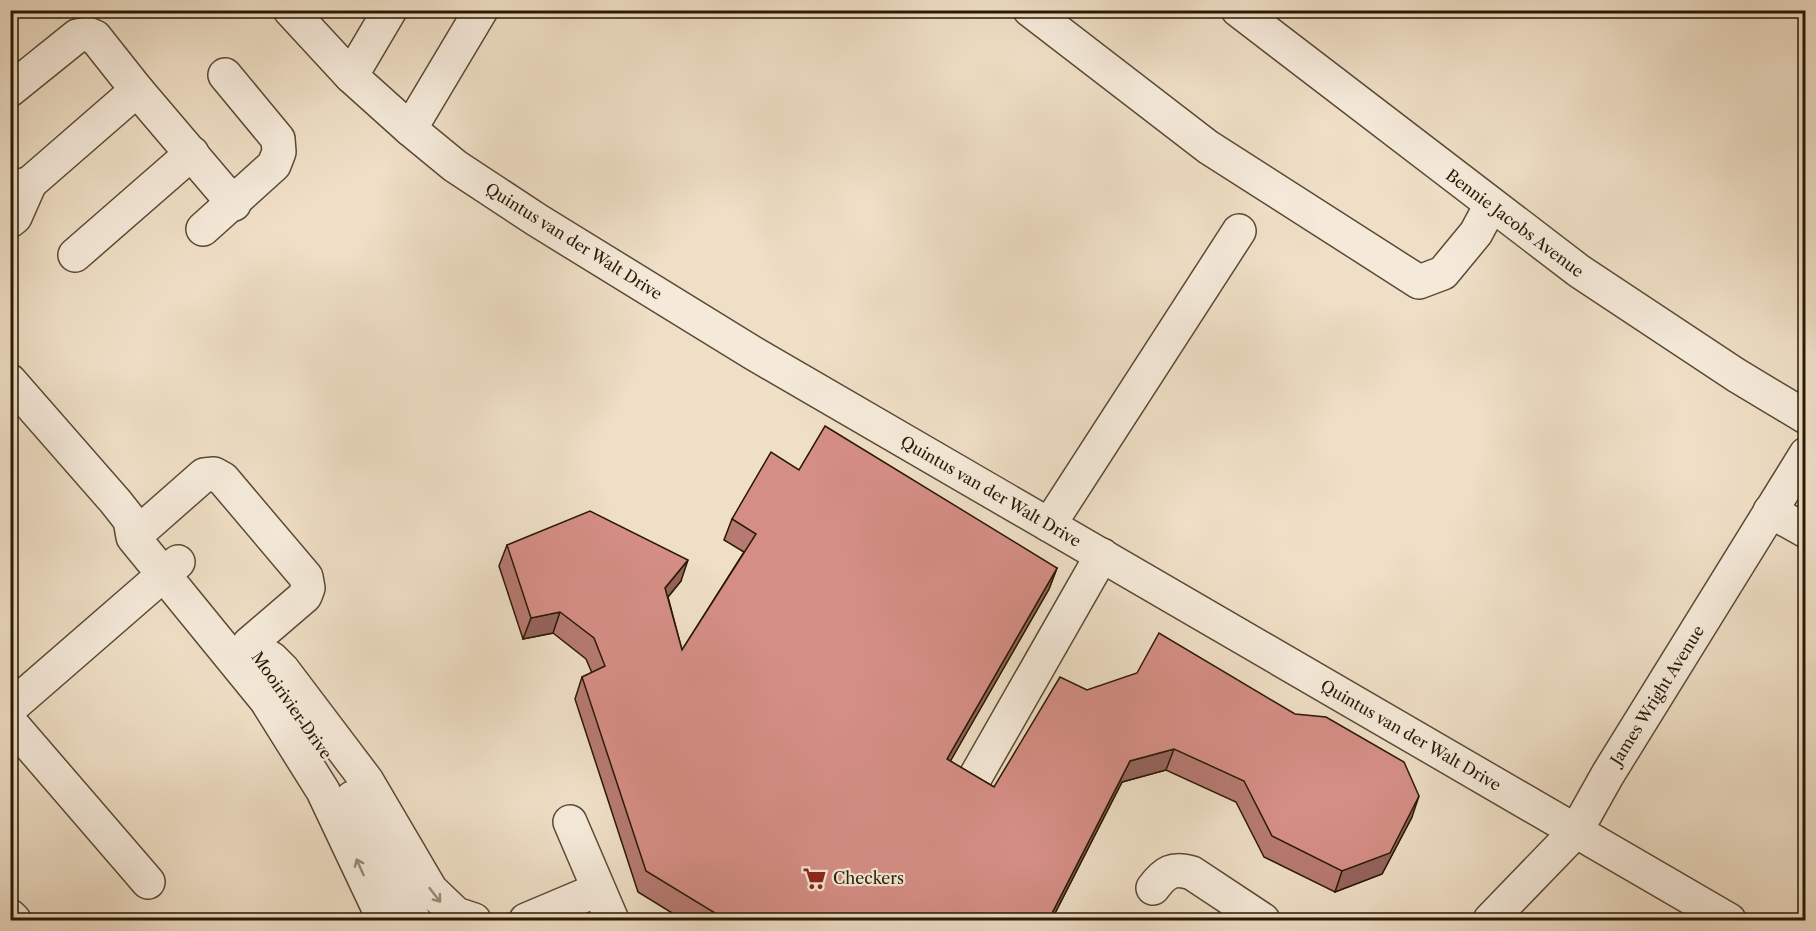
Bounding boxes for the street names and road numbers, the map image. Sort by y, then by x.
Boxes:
street label: Bennie Jacobs Avenue [1442,165,1588,281]
street label: Quintus van der Walt Drive [482,178,666,304]
street label: Quintus van der Walt Drive [897,431,1085,551]
street label: James Wright Avenue [1604,621,1708,771]
street label: Mooirivier Drive [248,647,336,763]
street label: Quintus van der Walt Drive [1317,675,1505,795]

